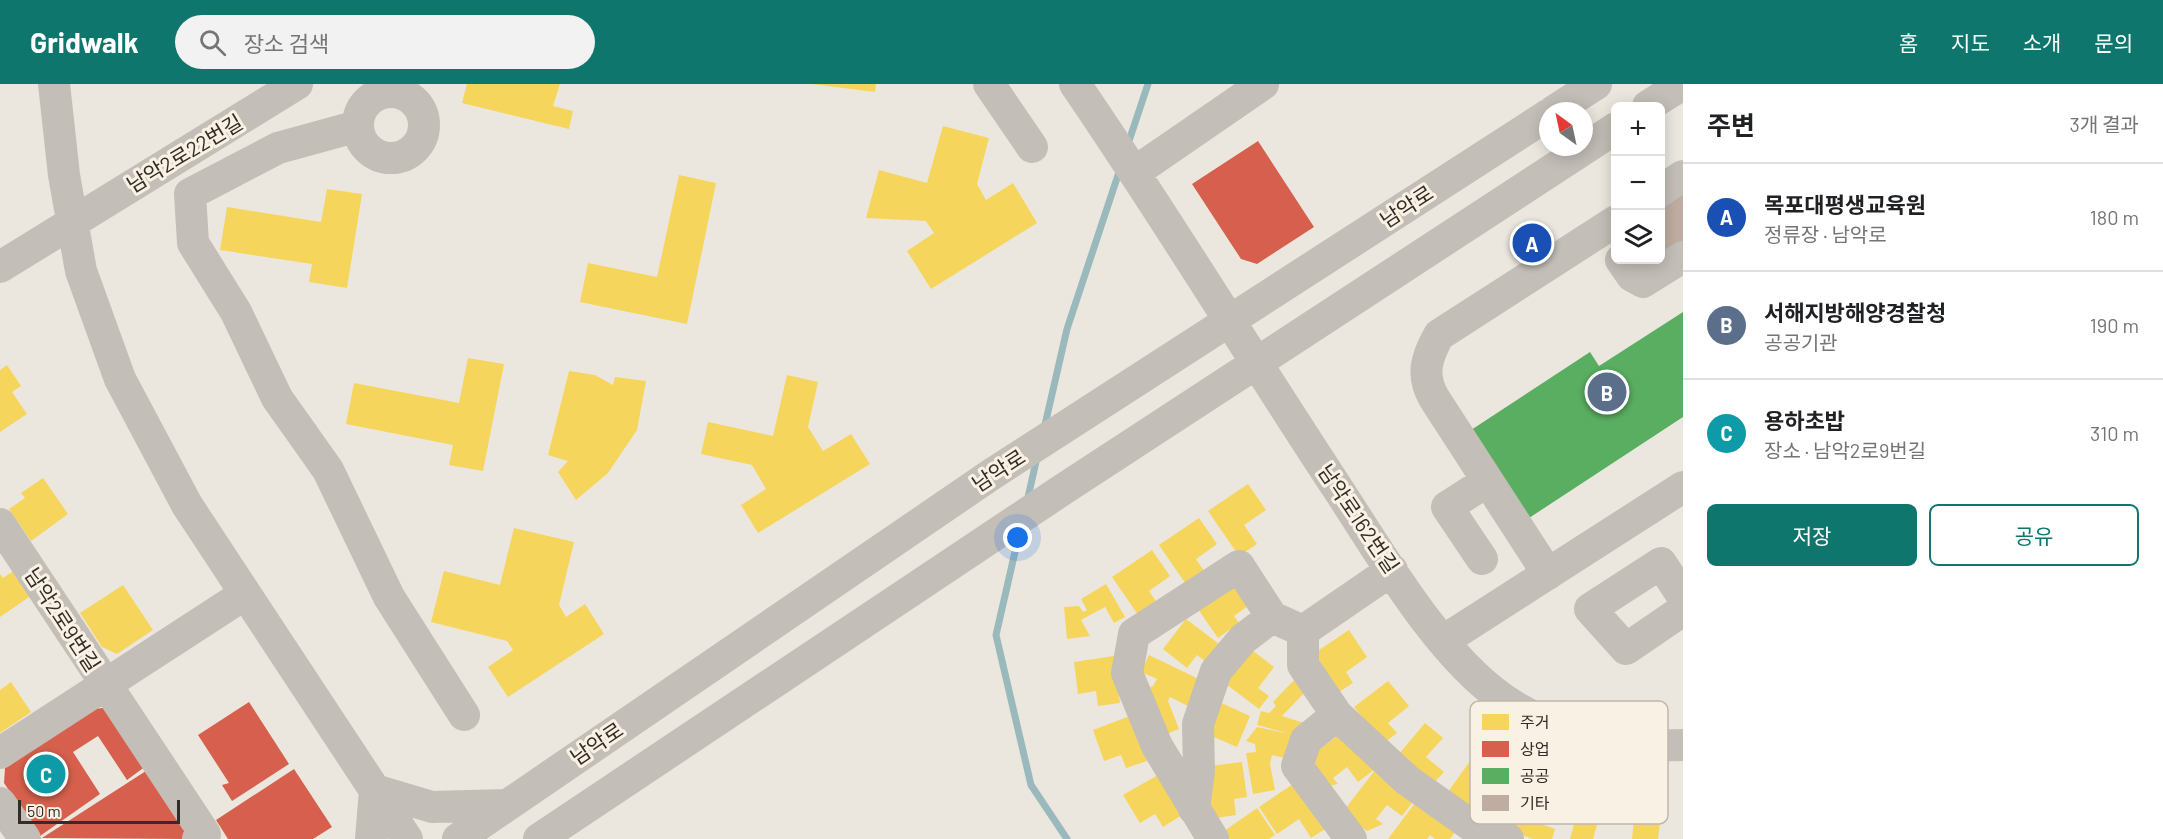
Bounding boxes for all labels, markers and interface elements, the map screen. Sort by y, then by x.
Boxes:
search box [175,15,595,69]
text: Gridwalk [30,25,139,59]
icon: search [196,26,229,59]
text: 장소 검색 [244,30,329,56]
text: 홈 [1899,30,1918,55]
text: 지도 [1951,30,1990,55]
text: 소개 [2023,30,2061,55]
text: 문의 [2094,30,2133,55]
north arrow [1539,102,1593,156]
map controls [1611,102,1665,264]
button: + [1611,102,1665,156]
street label: 남악2로22번길 [122,108,247,197]
text: 주변 [1707,109,1755,140]
text: 3개 결과 [2070,112,2139,136]
button: − [1611,156,1665,210]
street label: 남악로 [1375,179,1437,232]
text: 목포대평생교육원 [1764,191,1926,217]
text: A [1720,205,1733,229]
text: 180 m [2090,205,2139,229]
button: layers [1611,210,1665,264]
pin: A [1512,220,1552,266]
text: 정류장 · 남악로 [1764,222,1887,246]
text: 서해지방해양경찰청 [1764,299,1946,325]
text: B [1720,313,1733,337]
text: 190 m [2090,313,2139,337]
text: 공공기관 [1764,330,1838,354]
pin: B [1588,370,1626,414]
text: 용하초밥 [1764,407,1845,433]
text: C [1720,421,1733,445]
text: 310 m [2090,421,2139,445]
text: 장소 · 남악2로9번길 [1764,438,1926,462]
street label: 남악로 [967,443,1029,496]
street label: 남악로162번길 [1314,459,1405,577]
button: 저장 [1707,504,1917,566]
button: 공유 [1929,504,2139,566]
your location [1003,523,1032,552]
street label: 남악2로9번길 [20,563,106,676]
legend [1470,701,1668,824]
text: 주거 [1520,712,1549,731]
street label: 남악로 [565,716,627,769]
text: 상업 [1520,739,1549,758]
pin: C [26,752,66,796]
text: 공공 [1520,766,1549,785]
text: 기타 [1520,793,1550,812]
scale bar [18,797,180,824]
text: 50 m [27,801,61,820]

